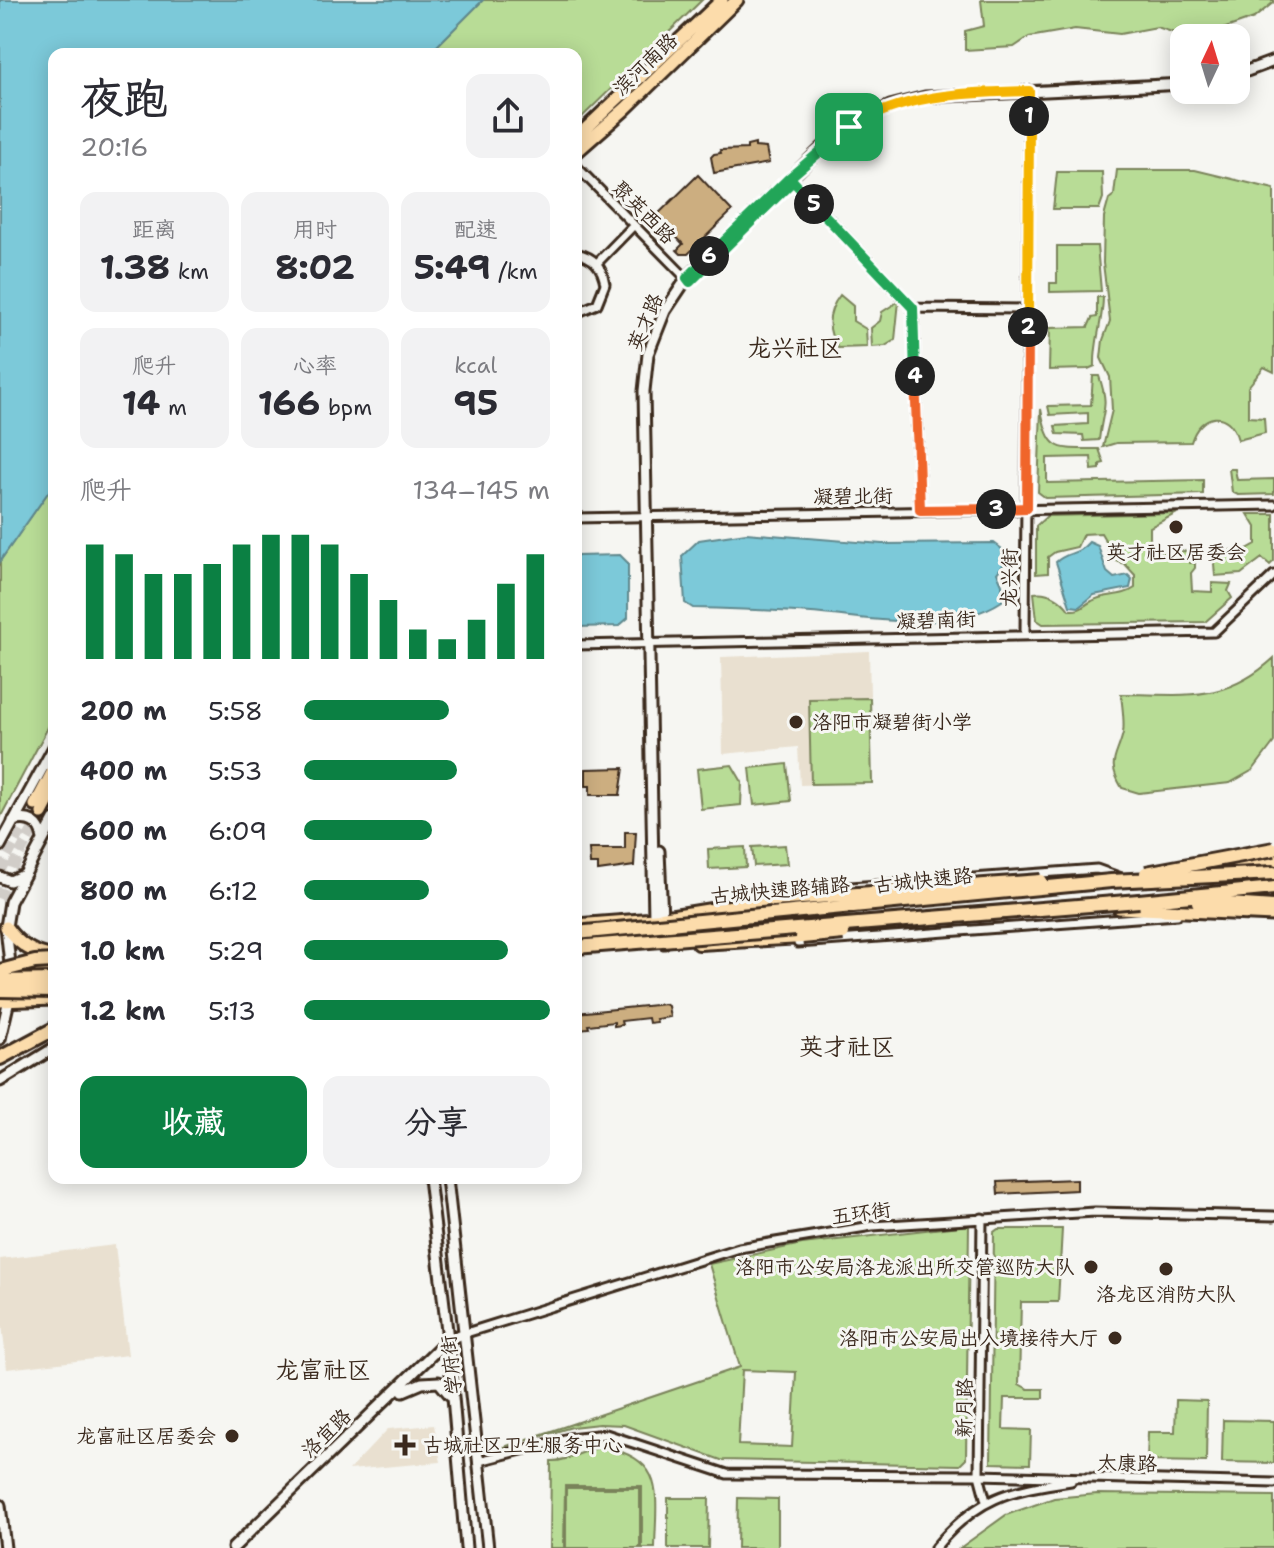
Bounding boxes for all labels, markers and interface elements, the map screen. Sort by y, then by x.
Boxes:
north arrow [1170,24,1250,104]
map controls [1170,24,1250,104]
street label: 滨河南路 [607,26,684,101]
text: 夜跑 [80,69,168,128]
button: share [466,74,550,158]
pin [815,93,883,161]
pin: 1 [1009,96,1049,136]
text: 1 [1024,101,1034,130]
icon: arrive [827,105,871,149]
text: 20:16 [80,129,149,164]
street label: 聚英西路 [607,175,682,250]
pin: 5 [794,184,834,224]
text: 5 [807,189,821,218]
text: 距离 [132,215,176,244]
text: 用时 [293,215,337,244]
text: 配速 [454,215,498,244]
pin: 6 [689,236,729,276]
text: 6 [701,241,717,270]
text: 1.38 [100,244,170,290]
text: 8:02 [275,244,355,290]
text: 5:49 [414,244,491,290]
text: km [170,257,209,286]
text: /km [491,257,538,286]
street label: 英才路 [621,288,669,355]
pin: 2 [1008,307,1048,347]
text: 2 [1020,312,1036,341]
district label: 龙兴社区 [747,332,843,364]
text: 爬升 [132,351,176,380]
text: 心率 [293,351,337,380]
text: kcal [454,351,497,380]
pin: 4 [895,356,935,396]
text: 4 [907,361,923,390]
text: 14 [122,380,160,426]
text: 166 [258,380,320,426]
text: 95 [453,380,498,426]
text: m [160,393,187,422]
text: bpm [320,393,372,422]
text: 爬升 [80,472,132,507]
text: 134–145 m [412,472,550,507]
street label: 凝碧北街 [813,482,893,510]
pin: 3 [976,489,1016,529]
text: 3 [988,494,1004,523]
marker: 英才社区居委会 [1167,518,1185,536]
place label: 英才社区居委会 [1106,539,1246,565]
street label: 龙兴街 [995,548,1023,608]
street label: 凝碧南街 [896,606,976,634]
text: 200 m [80,693,167,728]
text: 5:58 [208,693,263,728]
place label: 洛阳市凝碧街小学 [812,709,972,735]
marker: 洛阳市凝碧街小学 [787,713,805,731]
text: 400 m [80,753,167,788]
text: 5:53 [208,753,262,788]
text: 600 m [80,813,167,848]
text: 6:09 [208,813,267,848]
street label: 古城快速路 [872,862,975,898]
street label: 古城快速路辅路 [709,871,852,909]
text: 800 m [80,873,167,908]
text: 6:12 [208,873,258,908]
text: 1.0 km [80,933,165,968]
text: 5:29 [208,933,264,968]
text: 1.2 km [80,993,165,1028]
text: 5:13 [208,993,256,1028]
district label: 英才社区 [799,1031,895,1063]
button: 收藏 [80,1076,307,1168]
button: 分享 [323,1076,550,1168]
street label: 五环街 [829,1196,893,1230]
place label: 洛阳市公安局洛龙派出所交管巡防大队 [735,1254,1075,1280]
marker: 洛阳市公安局洛龙派出所交管巡防大队 [1082,1258,1100,1276]
marker: 洛龙区消防大队 [1157,1260,1175,1278]
place label: 洛龙区消防大队 [1096,1281,1236,1307]
place label: 洛阳市公安局出入境接待大厅 [839,1325,1099,1351]
marker: 洛阳市公安局出入境接待大厅 [1106,1329,1124,1347]
street label: 学府街 [435,1334,467,1396]
district label: 龙富社区 [275,1354,371,1386]
street label: 新月路 [950,1377,978,1438]
street label: 洛宜路 [295,1402,357,1463]
place label: 龙富社区居委会 [76,1423,216,1449]
marker: 龙富社区居委会 [223,1427,241,1445]
place label: 古城社区卫生服务中心 [423,1432,623,1458]
marker: 古城社区卫生服务中心 [394,1434,416,1456]
street label: 太康路 [1097,1449,1158,1477]

